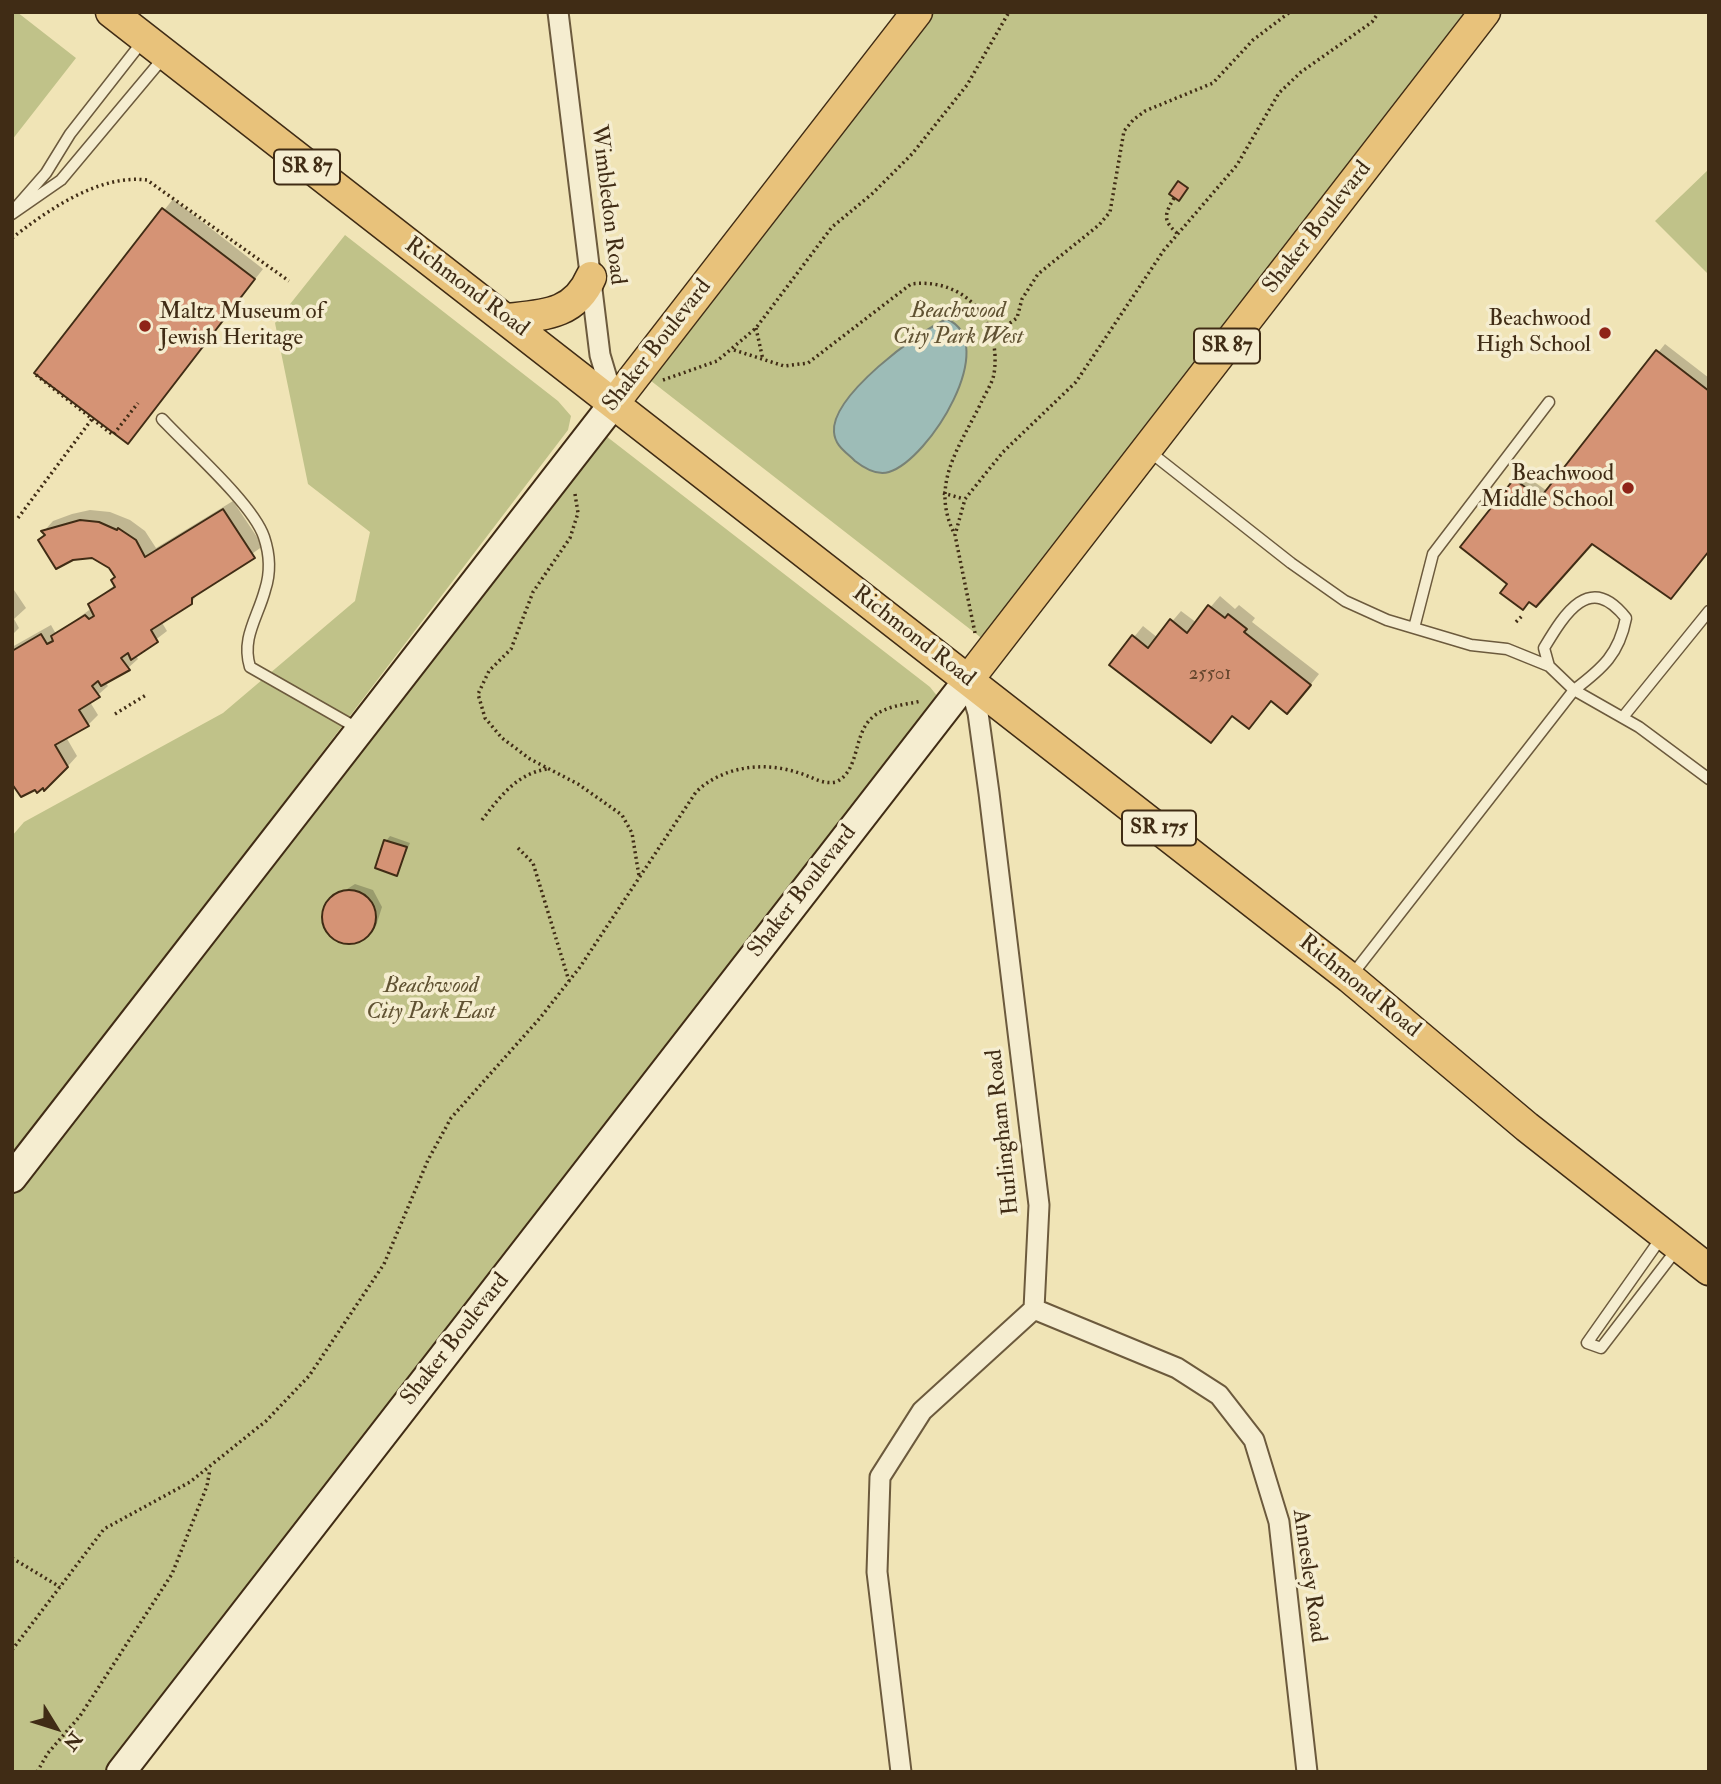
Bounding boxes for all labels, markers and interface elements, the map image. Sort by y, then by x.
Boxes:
street label: Wimbledon Road [583,123,631,287]
road number: SR 87 [274,150,340,184]
street label: Shaker Boulevard [1258,156,1378,300]
street label: Richmond Road [398,232,534,344]
street label: Shaker Boulevard [598,274,718,418]
park label: Beachwood City Park West [893,298,1023,352]
place label: Maltz Museum of Jewish Heritage [159,299,324,353]
place label: Beachwood High School [1476,306,1591,360]
marker: Maltz Museum of Jewish Heritage [137,318,153,334]
marker: Beachwood High School [1597,325,1613,341]
road number: SR 87 [1194,328,1260,364]
place label: Beachwood Middle School [1481,461,1614,515]
marker: Beachwood Middle School [1620,480,1636,496]
street label: Richmond Road [846,580,980,694]
house number: 25501 [1189,664,1231,686]
road number: SR 175 [1122,810,1196,846]
street label: Shaker Boulevard [743,820,863,964]
street label: Richmond Road [1293,929,1425,1045]
park label: Beachwood City Park East [366,973,496,1027]
street label: Hurlingham Road [982,1048,1026,1216]
street label: Shaker Boulevard [396,1268,516,1412]
street label: Annesley Road [1285,1508,1331,1644]
north arrow [21,1693,91,1763]
text: N [58,1727,87,1755]

